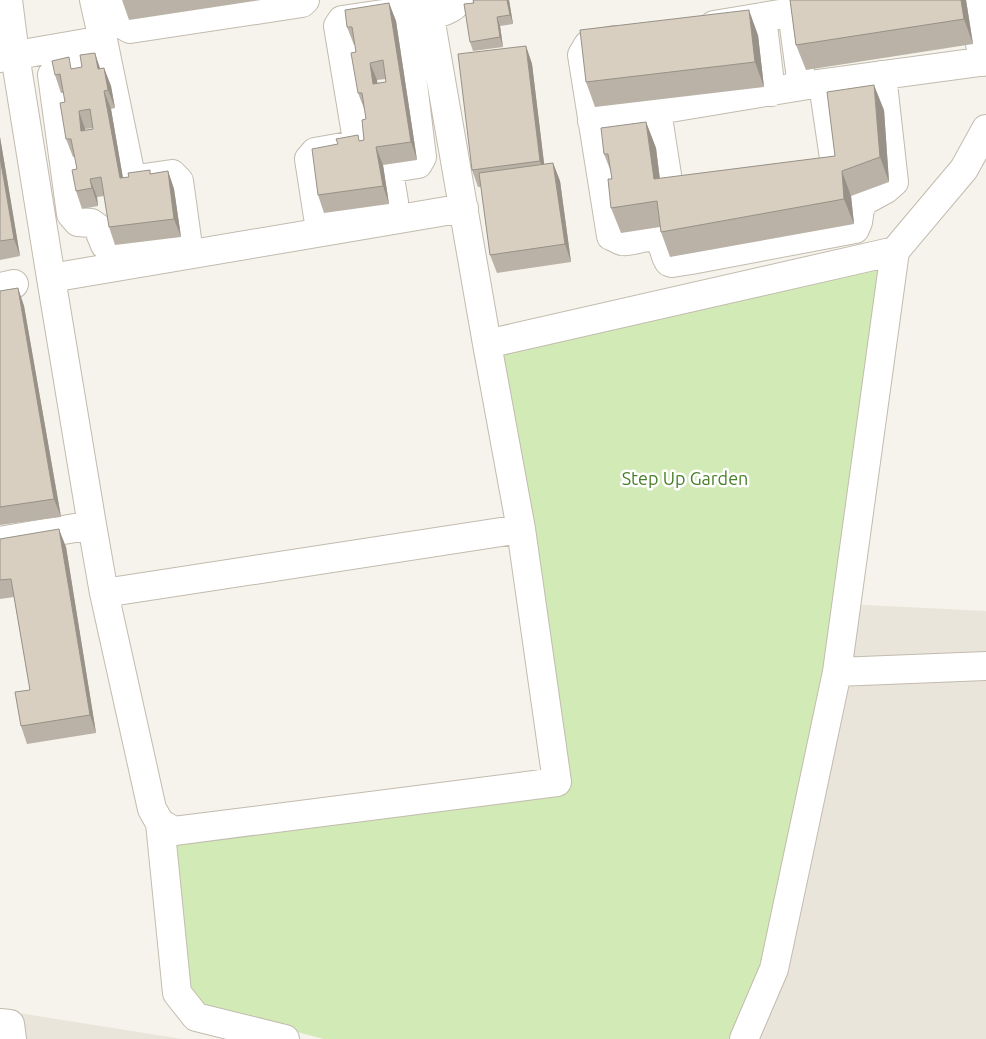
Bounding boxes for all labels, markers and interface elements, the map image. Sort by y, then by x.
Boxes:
park label: Step Up Garden [622,468,748,488]

